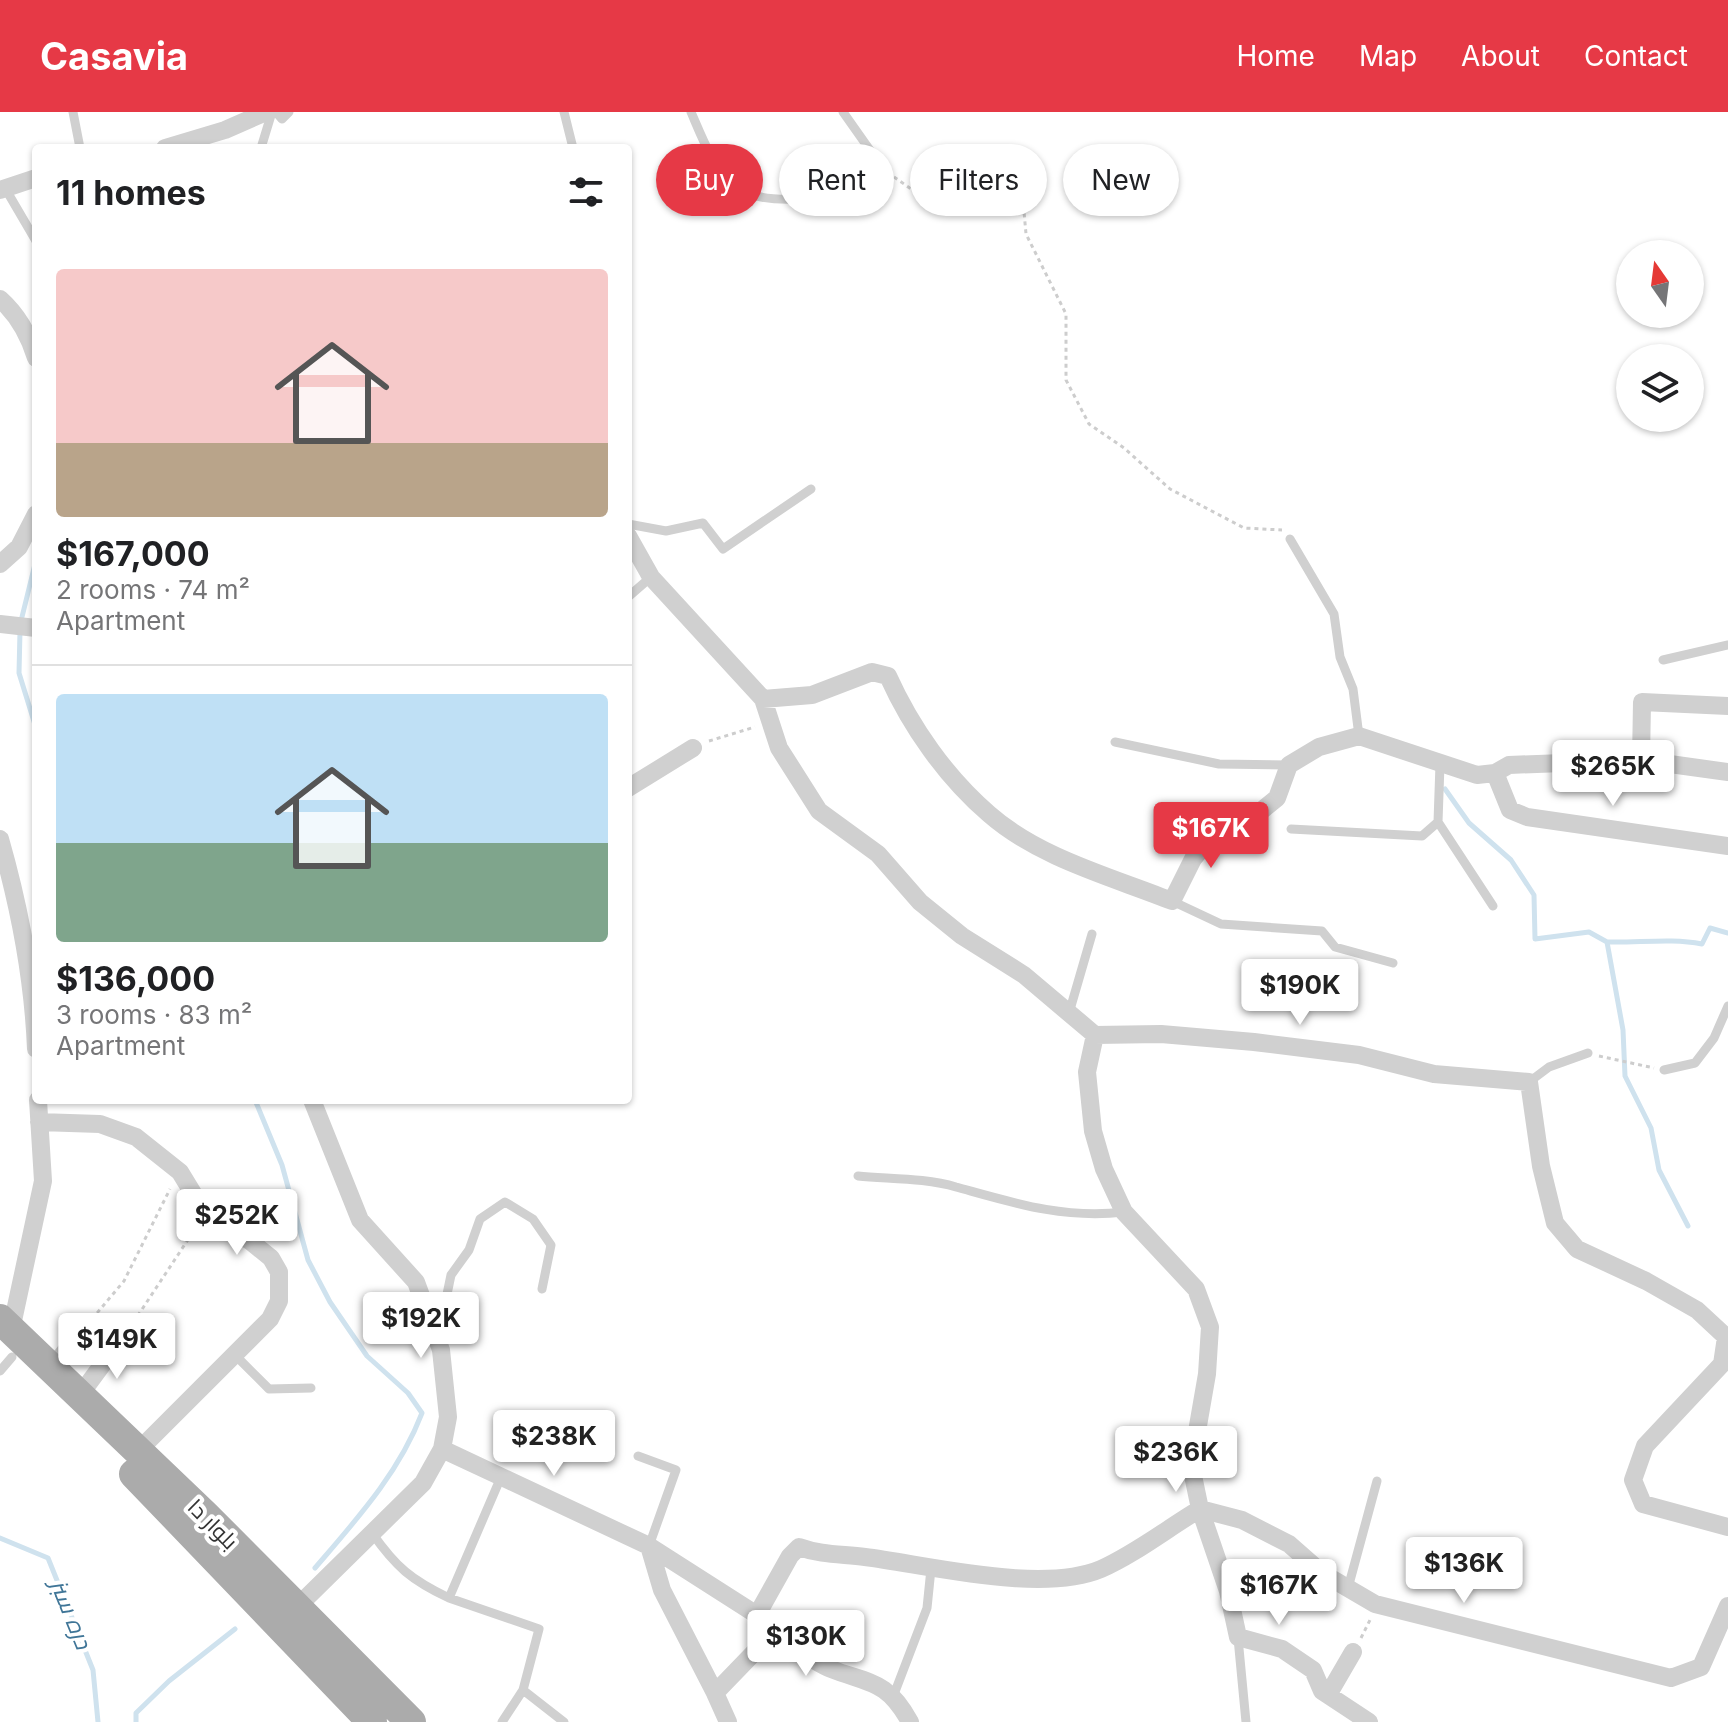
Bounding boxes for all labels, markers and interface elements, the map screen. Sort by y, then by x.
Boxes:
text: Casavia [40,33,188,79]
text: Home [1236,39,1315,73]
text: Map [1359,39,1417,73]
text: About [1461,39,1540,73]
text: Contact [1584,39,1688,73]
chip: Buy [656,144,763,216]
chip: Rent [779,144,894,216]
chip: Filters [910,144,1047,216]
chip: New [1063,144,1179,216]
icon: filters [564,170,608,214]
text: 11 homes [56,172,206,213]
north arrow [1616,240,1704,328]
map controls [1616,240,1704,432]
icon: home [260,321,404,465]
button: layers [1616,344,1704,432]
text: $167,000 [56,533,210,574]
text: 2 rooms · 74 m² [56,574,250,605]
text: Apartment [56,605,185,636]
pin: $265K [1557,740,1669,808]
icon: home [260,746,404,890]
text: $265K [1570,750,1656,781]
pin: $167K [1155,802,1267,870]
text: $167K [1172,812,1250,843]
text: $136,000 [56,958,215,999]
pin: $190K [1244,959,1356,1027]
text: $190K [1259,969,1341,1000]
text: 3 rooms · 83 m² [56,999,252,1030]
text: Apartment [56,1030,185,1061]
pin: $252K [181,1189,293,1257]
text: $252K [194,1199,280,1230]
pin: $192K [365,1292,477,1360]
text: $192K [381,1302,461,1333]
pin: $149K [61,1313,173,1381]
text: $149K [76,1323,158,1354]
pin: $238K [498,1410,610,1478]
text: $238K [511,1420,597,1451]
pin: $236K [1120,1426,1232,1494]
text: $236K [1133,1436,1219,1467]
street label: بلوار دا [183,1494,243,1554]
pin: $136K [1408,1537,1520,1605]
text: $136K [1424,1547,1504,1578]
pin: $167K [1223,1559,1335,1627]
text: $167K [1240,1569,1318,1600]
water label: دره سبز [43,1572,99,1654]
pin: $130K [750,1610,862,1678]
text: $130K [765,1620,847,1651]

